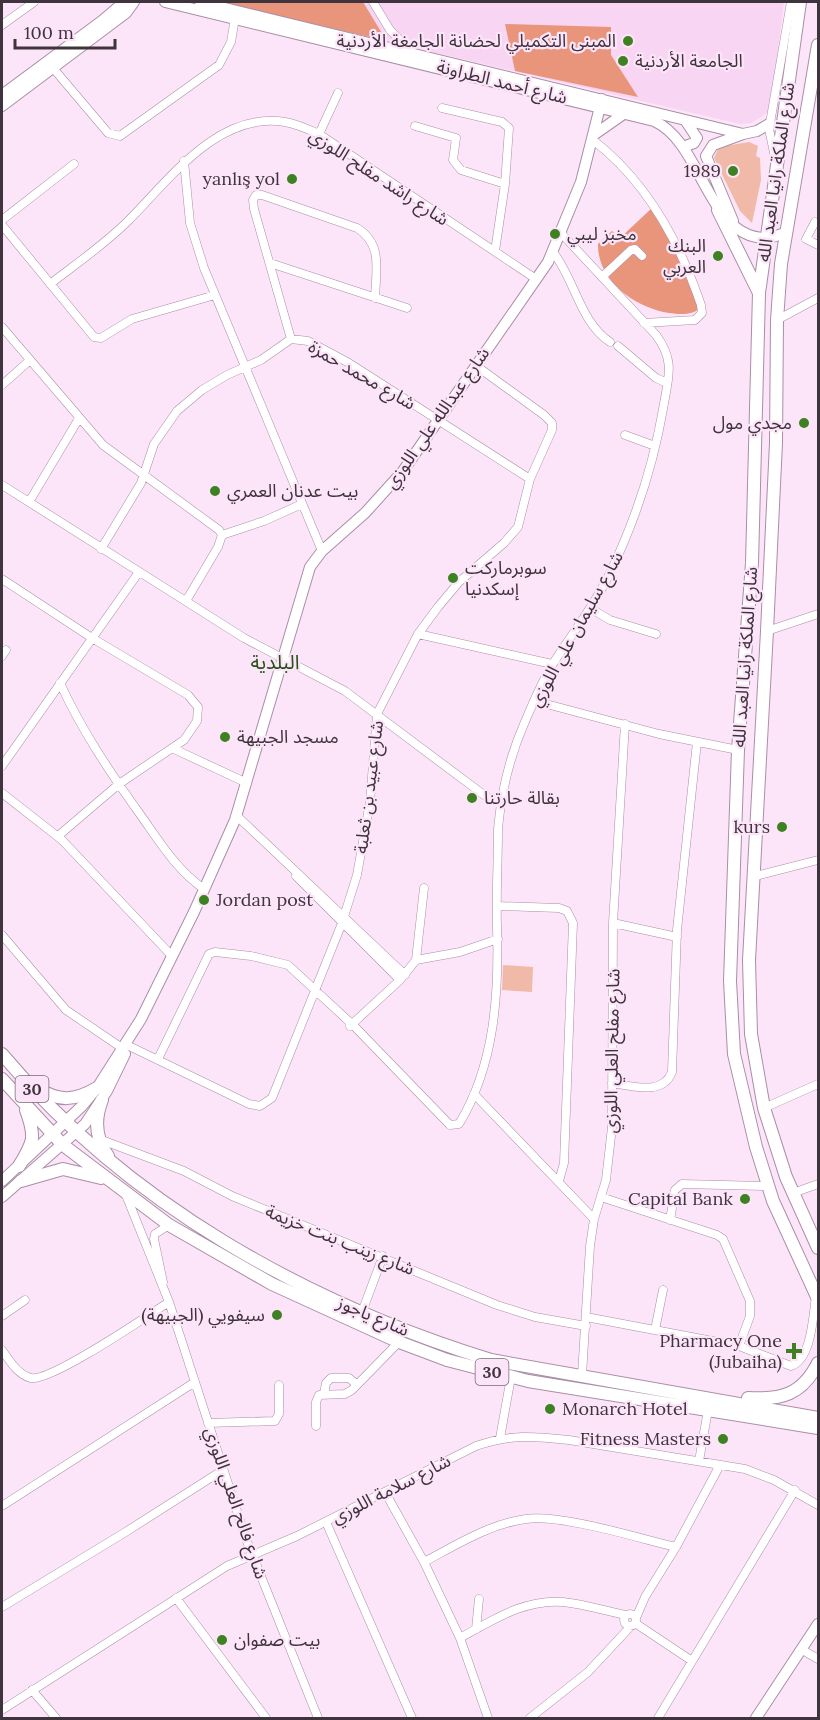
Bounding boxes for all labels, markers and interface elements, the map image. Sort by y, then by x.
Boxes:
scale bar [15,12,116,50]
text: 100 m [24,21,74,44]
place label: المبنى التكميلي لحضانة الجامغة الأردنية [336,29,616,54]
marker: المبنى التكميلي لحضانة الجامغة الأردنية [621,34,635,48]
place label: الجامعة الأردنية [635,49,743,72]
street label: شارع أحمد الطراونة [434,54,570,112]
marker: الجامعة الأردنية [616,54,630,68]
street label: شارع الملكة رانيا العبد الله [752,81,802,264]
street label: شارع راشد مفلح اللوزي [303,123,453,233]
place label: 1989 [684,159,721,182]
marker: 1989 [726,164,740,178]
place label: yanlış yol [203,167,280,190]
marker: yanlış yol [285,172,299,186]
place label: مخبز ليبي [567,222,637,247]
marker: مخبز ليبي [548,227,562,241]
place label: البنك العربي [663,234,706,280]
marker: البنك العربي [711,249,725,263]
street label: شارع محمد حمزة [303,335,420,417]
street label: شارع عبدالله علي اللوزي [379,342,497,495]
place label: مجدي مول [713,411,792,436]
marker: مجدي مول [797,416,811,430]
place label: بيت عدنان العمري [227,479,358,504]
marker: بيت عدنان العمري [208,484,222,498]
street label: شارع سليمان علي اللوزي [523,547,631,712]
place label: سوبرماركت إسكدنيا [465,556,547,601]
street label: شارع الملكة رانيا العبد الله [727,566,765,748]
marker: سوبرماركت إسكدنيا [446,571,460,585]
district label: البلدية [250,649,300,674]
street label: شارع عبيد بن ثعلبة [349,719,391,855]
place label: مسجد الجبيهة [237,725,339,748]
marker: مسجد الجبيهة [218,730,232,744]
place label: بقالة حارتنا [484,786,560,809]
marker: بقالة حارتنا [465,791,479,805]
place label: kurs [733,815,770,838]
marker: kurs [775,820,789,834]
place label: Jordan post [215,888,313,911]
marker: Jordan post [197,893,211,907]
street label: شارع مفلح العلي اللوزي [599,968,627,1134]
road number: 30 [15,1076,48,1102]
place label: Capital Bank [628,1187,733,1210]
marker: Capital Bank [738,1192,752,1206]
street label: شارع زينب بنت خزيمة [261,1199,418,1283]
street label: شارع ياجوز [332,1290,413,1344]
place label: سيفويي (الجبيهة) [141,1303,265,1328]
marker: سيفويي (الجبيهة) [270,1308,284,1322]
place label: Pharmacy One (Jubaiha) [659,1329,782,1373]
marker: Pharmacy One (Jubaiha) [787,1344,801,1358]
road number: 30 [476,1359,508,1385]
place label: Monarch Hotel [562,1397,688,1420]
marker: Monarch Hotel [543,1402,557,1416]
street label: شارع فالح العلي اللوزي [197,1424,273,1583]
place label: Fitness Masters [580,1427,711,1450]
marker: Fitness Masters [716,1432,730,1446]
street label: شارع سلامة اللوزي [327,1449,456,1531]
place label: بيت صفوان [234,1628,320,1651]
marker: بيت صفوان [215,1633,229,1647]

